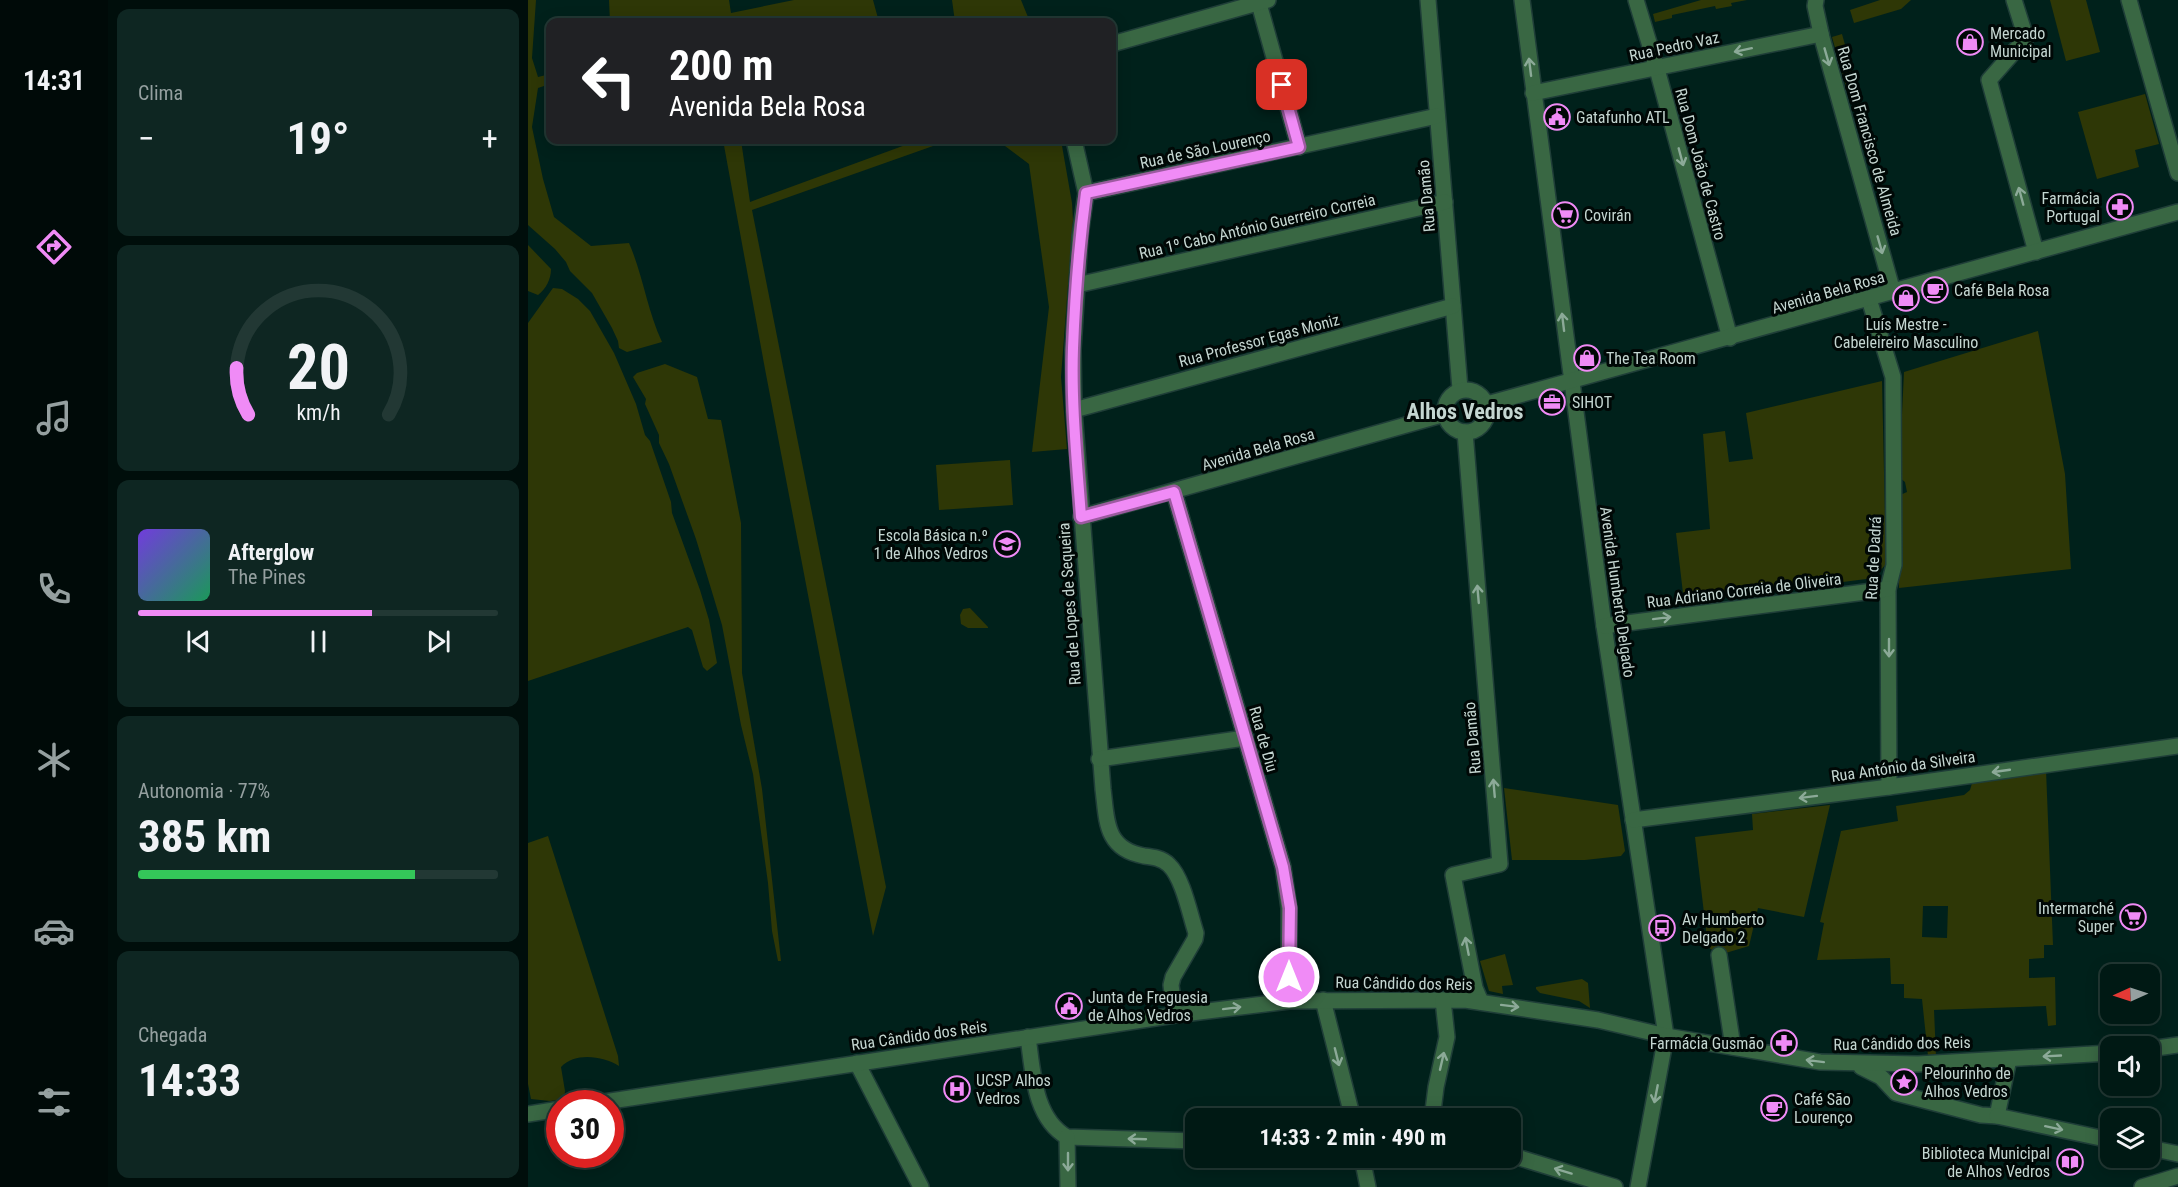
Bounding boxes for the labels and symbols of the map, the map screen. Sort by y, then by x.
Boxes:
place label: Mercado Municipal [1990,24,2052,61]
shop icon: Mercado Municipal [1955,27,1985,57]
street label: Rua Pedro Vaz [1627,28,1721,65]
street label: Rua Dom Francisco de Almeida [1833,44,1906,238]
one-way arrow [1734,45,1753,57]
one-way arrow [1822,47,1833,66]
one-way arrow [1524,57,1535,77]
pin [1256,59,1307,110]
street label: Rua Dom João de Castro [1671,86,1730,242]
public building icon: Gatafunho ATL [1542,102,1572,132]
place label: Gatafunho ATL [1576,108,1670,127]
street label: Rua de São Lourenço [1138,126,1272,173]
one-way arrow [1676,147,1687,166]
street label: Rua Damão [1414,159,1439,233]
one-way arrow [2014,186,2026,205]
place label: Farmácia Portugal [2042,189,2100,226]
street label: Rua 1º Cabo António Guerreiro Correia [1137,190,1377,263]
pharmacy icon: Farmácia Portugal [2105,192,2135,222]
supermarket icon: Covirán [1550,200,1580,230]
place label: Covirán [1584,206,1631,225]
one-way arrow [1875,235,1886,254]
street label: Avenida Bela Rosa [1770,267,1887,318]
cafe icon: Café Bela Rosa [1920,275,1950,305]
place label: Café Bela Rosa [1954,281,2050,300]
shop icon: Luís Mestre - Cabeleireiro Masculino [1891,283,1921,313]
street label: Rua Professor Egas Moniz [1177,310,1342,371]
one-way arrow [1557,313,1568,333]
place label: Luís Mestre - Cabeleireiro Masculino [1834,315,1978,352]
shop icon: The Tea Room [1572,343,1602,373]
place label: The Tea Room [1606,349,1696,368]
office icon: SIHOT [1537,387,1567,417]
place label: SIHOT [1572,393,1612,412]
district label: Alhos Vedros [1406,399,1524,424]
street label: Avenida Bela Rosa [1200,424,1317,475]
street label: Avenida Humberto Delgado [1596,505,1639,679]
street label: Rua de Dadrá [1862,516,1885,600]
street label: Rua de Lopes de Sequeira [1054,522,1085,686]
place label: Escola Básica n.º 1 de Alhos Vedros [874,526,988,563]
school or university icon: Escola Básica n.º 1 de Alhos Vedros [992,529,1022,559]
street label: Rua Adriano Correia de Oliveira [1646,569,1842,612]
one-way arrow [1472,585,1483,604]
one-way arrow [1651,613,1671,624]
one-way arrow [1883,637,1895,657]
street label: Rua Damão [1460,701,1485,775]
street label: Rua de Diu [1245,704,1282,774]
street label: Rua António da Silveira [1830,747,1976,786]
one-way arrow [1992,765,2011,776]
one-way arrow [1488,779,1499,799]
one-way arrow [1798,792,1818,803]
place label: Intermarché Super [2038,899,2114,936]
supermarket icon: Intermarché Super [2118,902,2148,932]
place label: Av Humberto Delgado 2 [1682,910,1764,947]
bus stop icon: Av Humberto Delgado 2 [1647,913,1677,943]
one-way arrow [1461,936,1472,956]
position arrow [1257,945,1321,1009]
north arrow [2100,964,2160,1024]
street label: Rua Cândido dos Reis [1335,973,1473,994]
place label: Junta de Freguesia de Alhos Vedros [1088,988,1208,1025]
public building icon: Junta de Freguesia de Alhos Vedros [1054,991,1084,1021]
one-way arrow [1500,1001,1519,1012]
one-way arrow [1221,1002,1241,1013]
street label: Rua Cândido dos Reis [850,1017,988,1054]
pharmacy icon: Farmácia Gusmão [1769,1028,1799,1058]
street label: Rua Cândido dos Reis [1833,1033,1971,1054]
place label: Farmácia Gusmão [1650,1034,1764,1053]
one-way arrow [1332,1047,1344,1066]
one-way arrow [2043,1051,2063,1062]
one-way arrow [1437,1052,1449,1071]
one-way arrow [1806,1055,1826,1066]
place label: Pelourinho de Alhos Vedros [1924,1064,2011,1101]
place icon: Pelourinho de Alhos Vedros [1889,1067,1919,1097]
place label: UCSP Alhos Vedros [976,1071,1051,1108]
hospital icon: UCSP Alhos Vedros [942,1074,972,1104]
one-way arrow [1650,1083,1661,1103]
speed limit sign: 30 [546,1090,624,1168]
place label: Café São Lourenço [1794,1090,1853,1127]
cafe icon: Café São Lourenço [1759,1093,1789,1123]
one-way arrow [2043,1123,2063,1134]
one-way arrow [1128,1134,1148,1145]
place label: Biblioteca Municipal de Alhos Vedros [1922,1144,2050,1181]
library icon: Biblioteca Municipal de Alhos Vedros [2055,1147,2085,1177]
one-way arrow [1062,1152,1074,1172]
one-way arrow [1554,1165,1573,1176]

